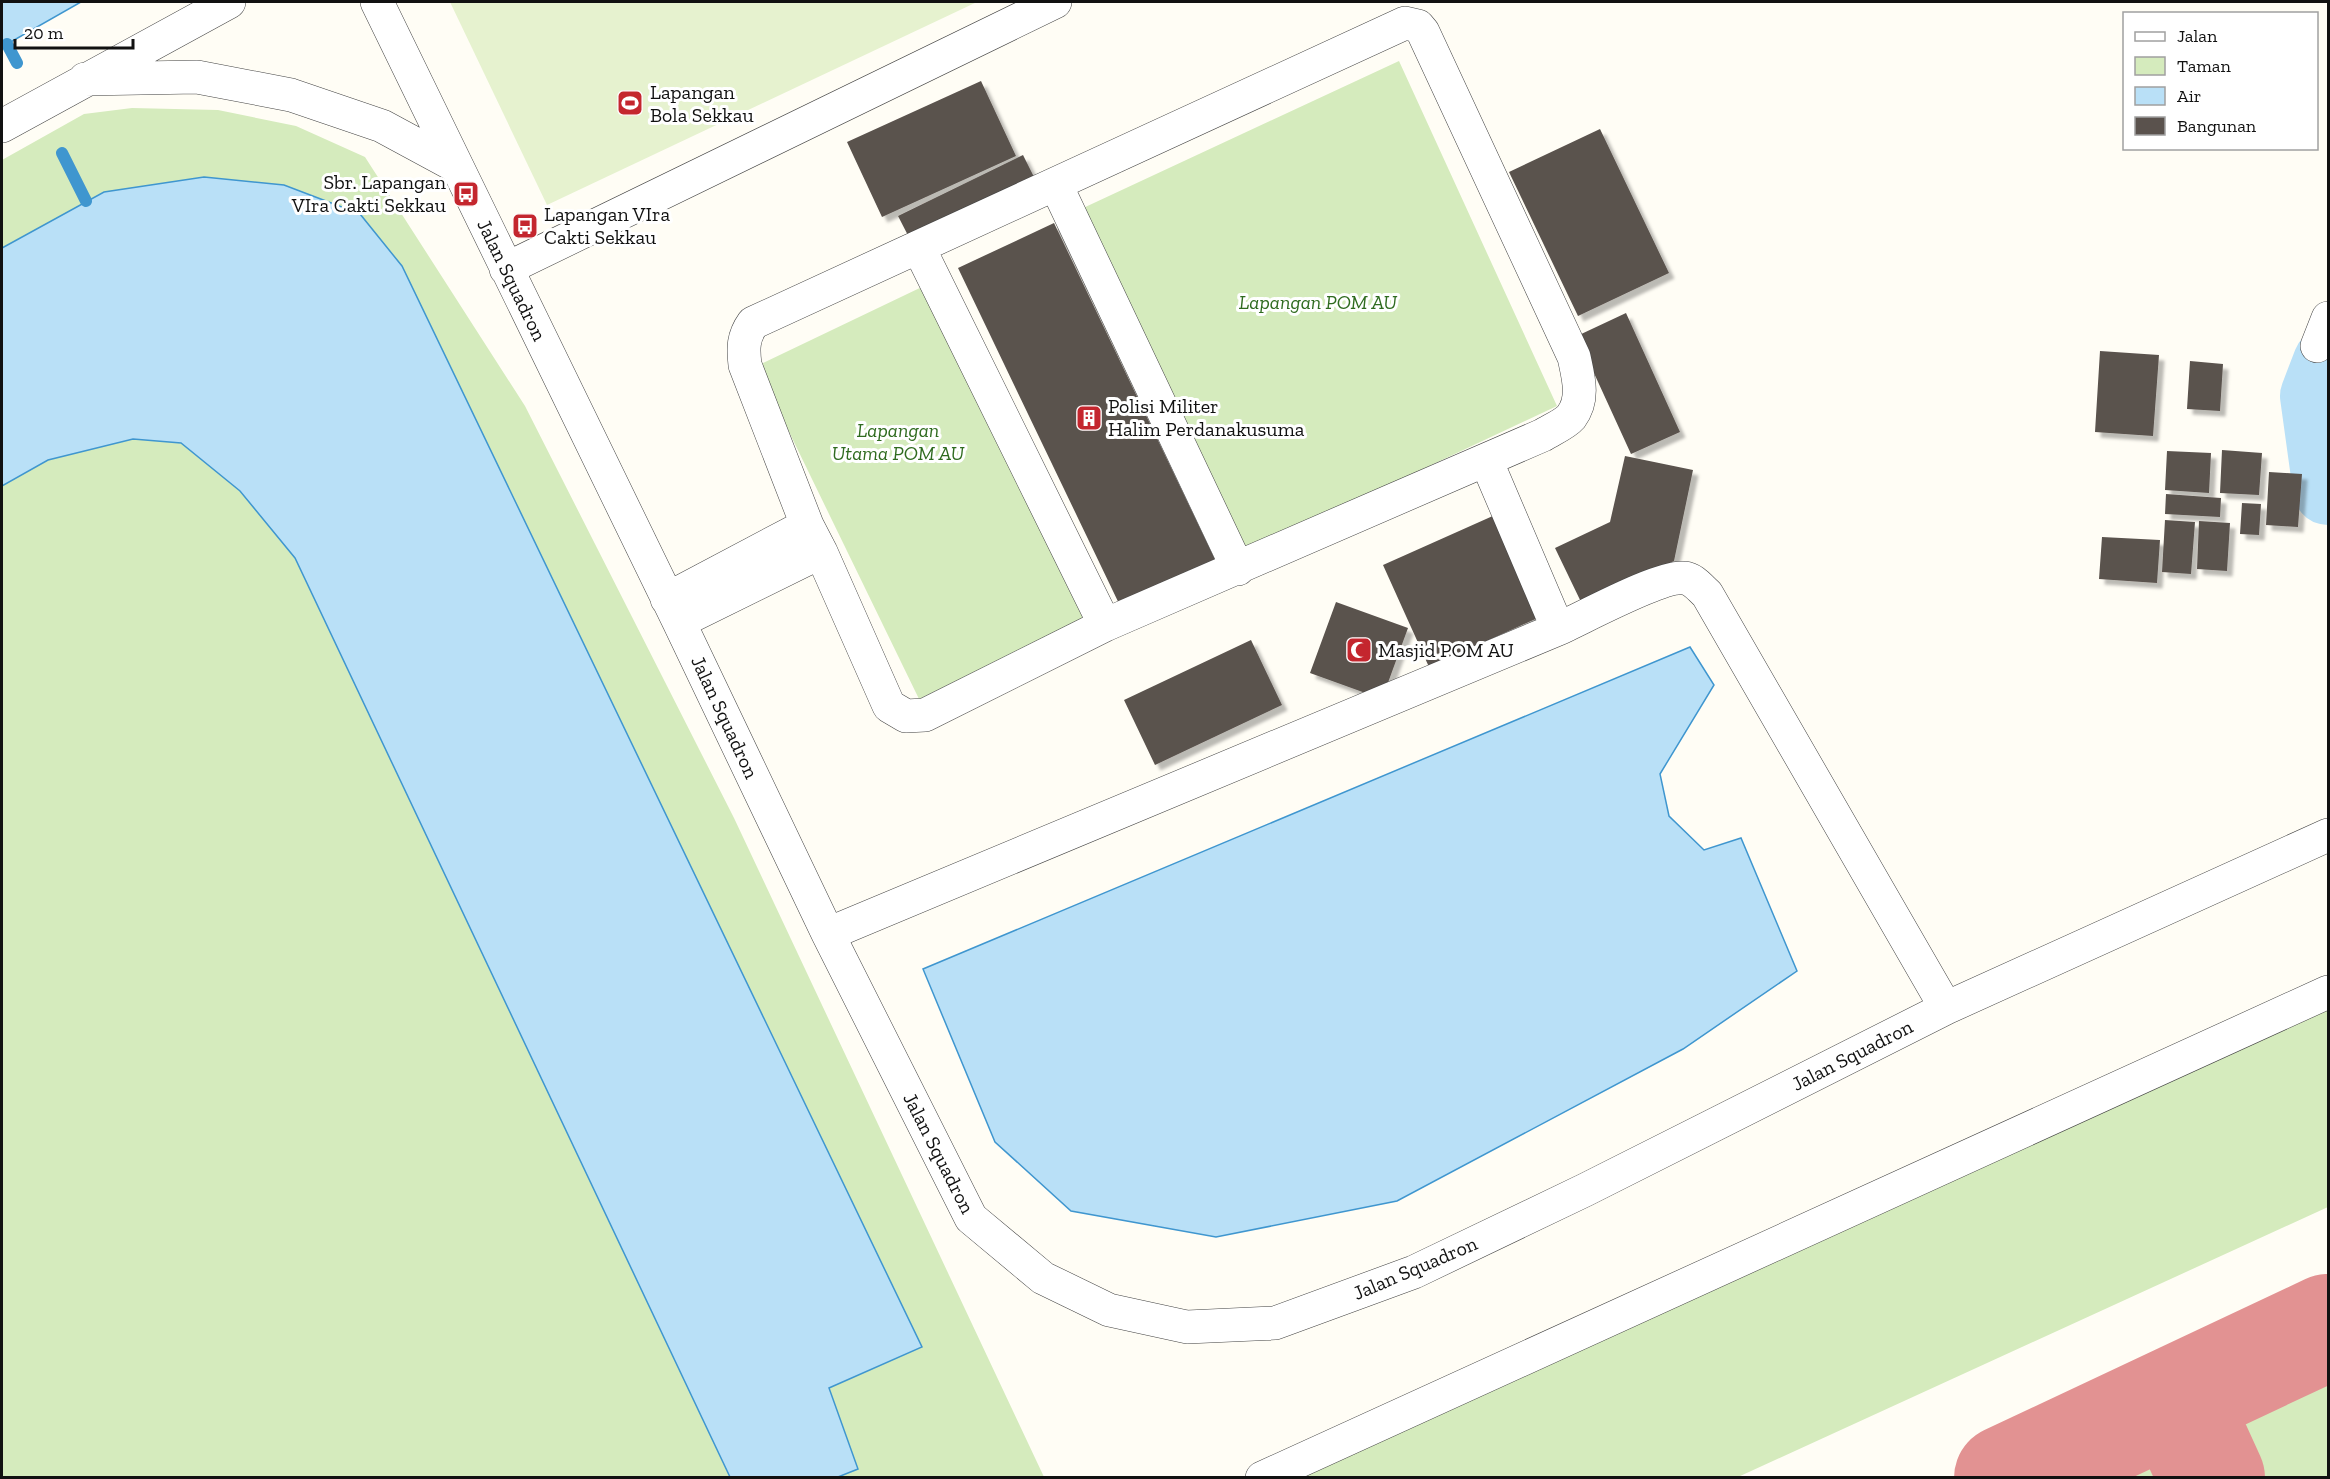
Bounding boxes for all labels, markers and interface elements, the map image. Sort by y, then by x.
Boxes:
scale bar [15,12,134,50]
legend [2123,12,2318,150]
text: 20 m [24,22,64,44]
text: Jalan [2177,25,2218,47]
text: Taman [2177,55,2232,77]
place label: Lapangan Bola Sekkau [650,80,754,127]
text: Air [2177,85,2201,107]
sports icon: Lapangan Bola Sekkau [615,88,645,118]
text: Bangunan [2177,115,2257,137]
place label: Sbr. Lapangan VIra Cakti Sekkau [291,170,447,217]
bus stop icon: Sbr. Lapangan VIra Cakti Sekkau [451,179,481,209]
place label: Lapangan VIra Cakti Sekkau [544,202,670,249]
bus stop icon: Lapangan VIra Cakti Sekkau [510,211,540,241]
street label: Jalan Squadron [472,215,552,345]
park label: Lapangan POM AU [1239,290,1397,314]
place label: Polisi Militer Halim Perdanakusuma [1108,394,1305,441]
building icon: Polisi Militer Halim Perdanakusuma [1074,403,1104,433]
park label: Lapangan Utama POM AU [832,418,964,465]
mosque icon: Masjid POM AU [1344,635,1374,665]
place label: Masjid POM AU [1378,638,1514,662]
street label: Jalan Squadron [686,652,764,783]
street label: Jalan Squadron [1788,1014,1917,1096]
street label: Jalan Squadron [898,1089,980,1218]
street label: Jalan Squadron [1349,1231,1481,1305]

